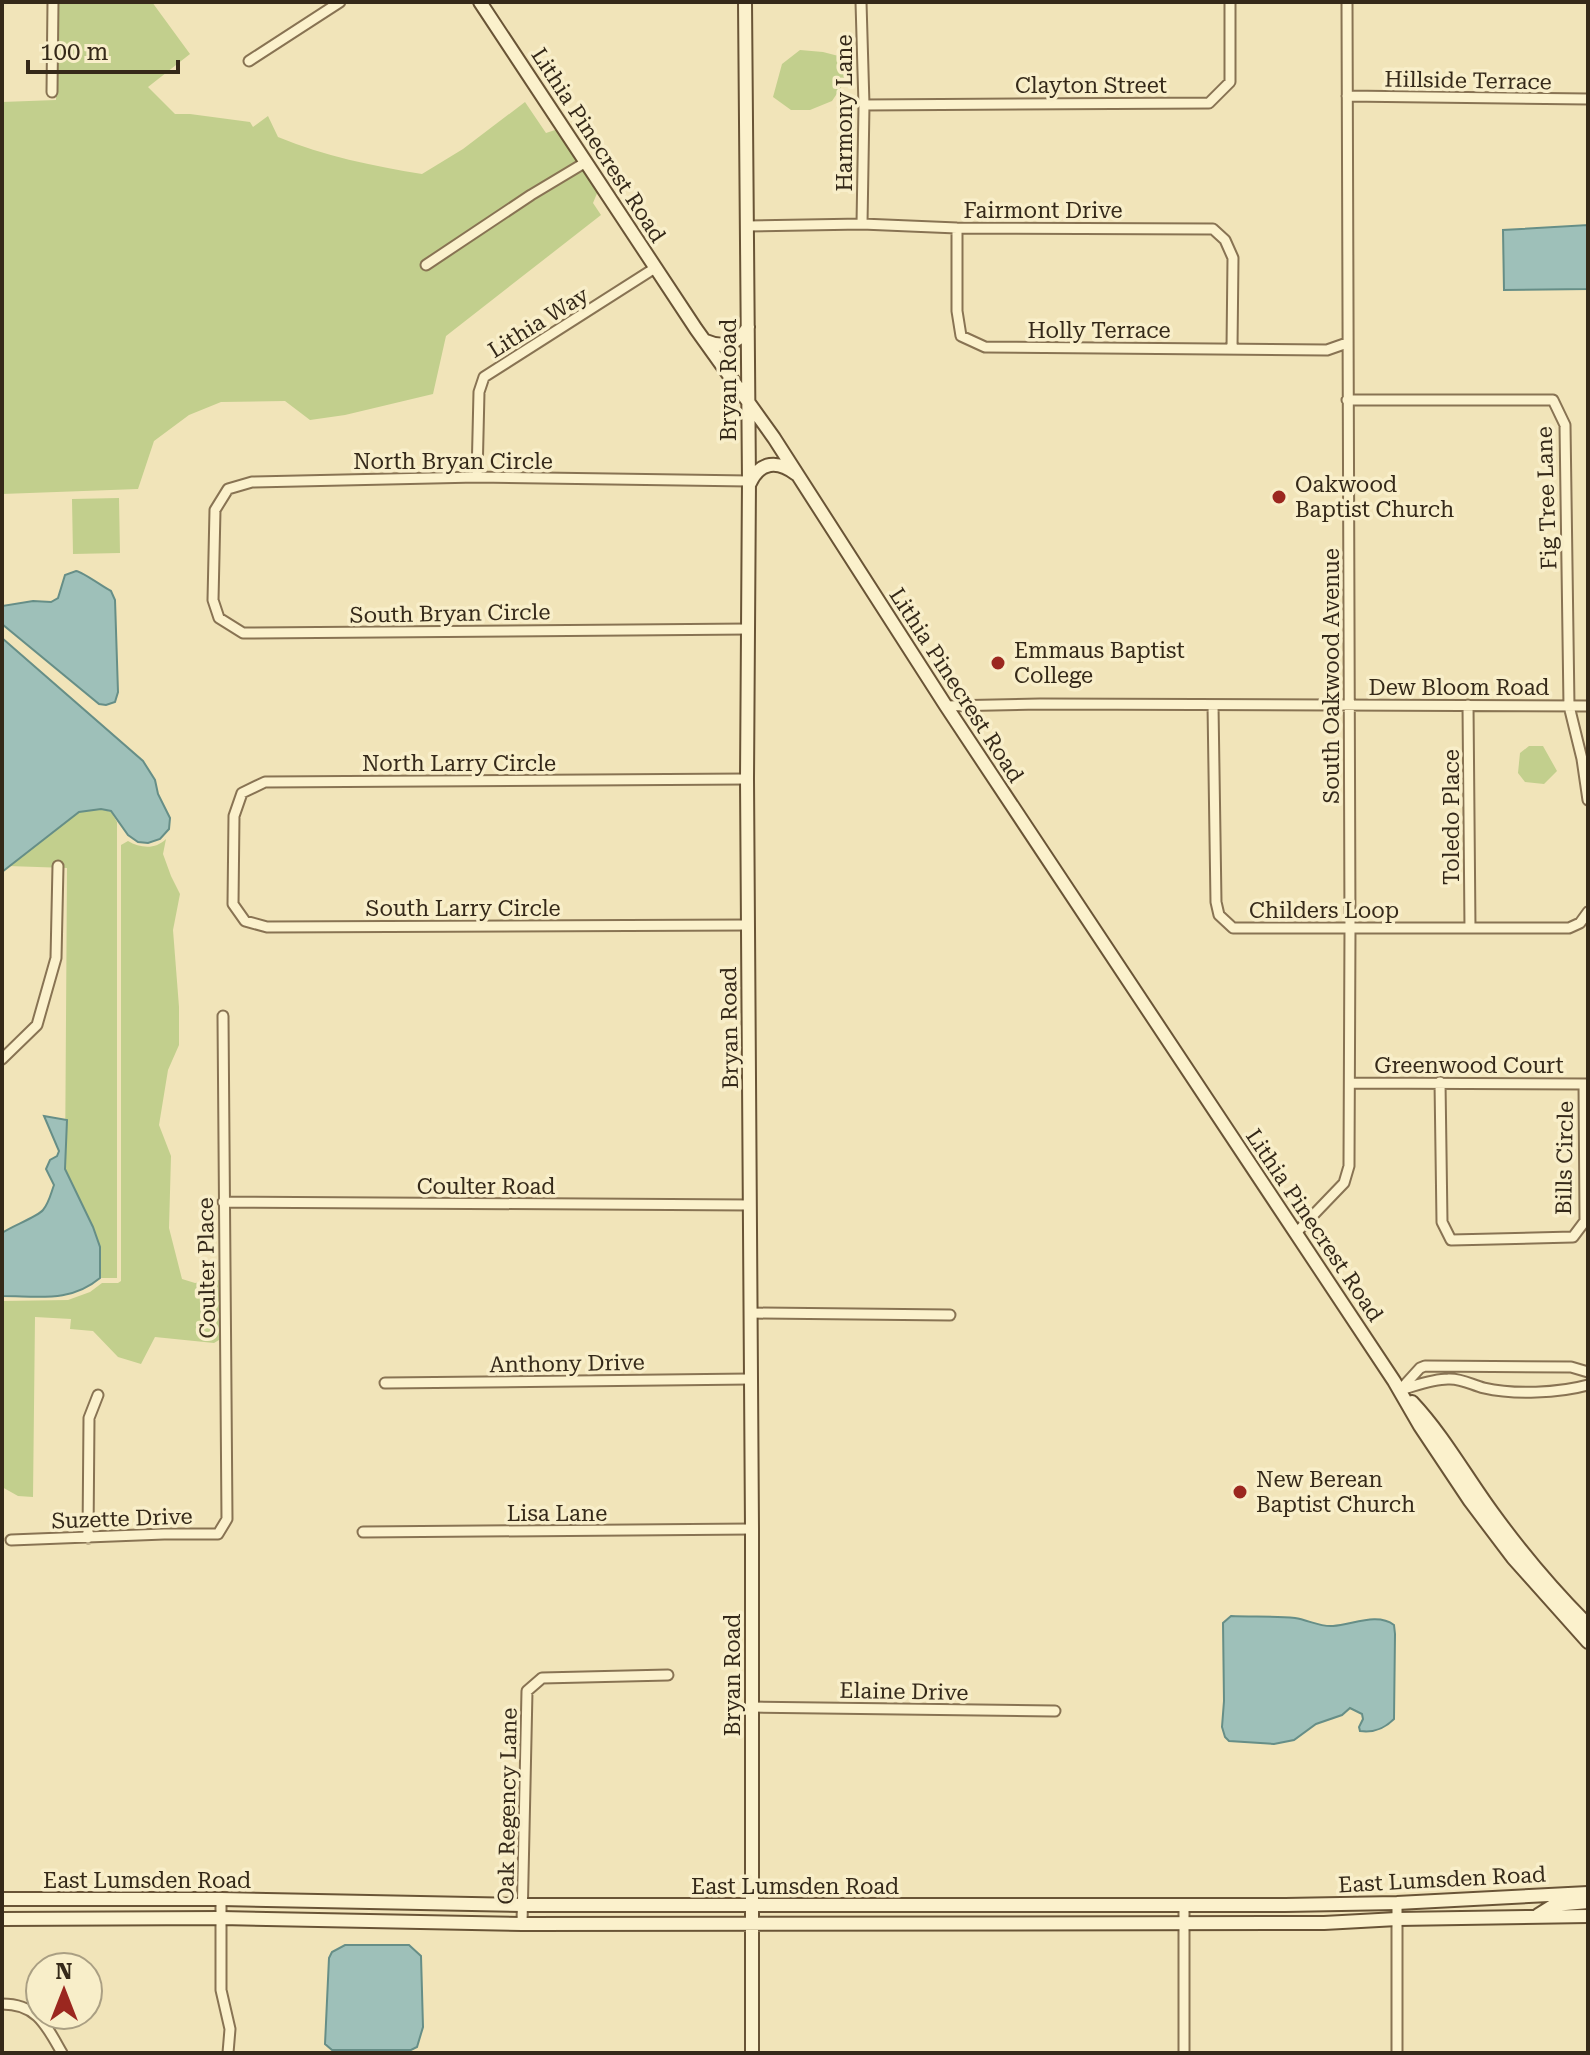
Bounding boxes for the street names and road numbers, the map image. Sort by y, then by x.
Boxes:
street label: Harmony Lane [832,34,857,192]
street label: Lithia Pinecrest Road [526,43,671,247]
street label: Hillside Terrace [1384,67,1552,94]
street label: Clayton Street [1015,73,1167,98]
street label: Fairmont Drive [963,198,1123,223]
street label: Lithia Way [484,282,593,363]
street label: Holly Terrace [1027,318,1171,343]
street label: Bryan Road [716,319,741,441]
street label: Fig Tree Lane [1532,426,1561,570]
street label: North Bryan Circle [353,449,553,474]
street label: South Oakwood Avenue [1319,548,1344,804]
street label: Lithia Pinecrest Road [884,583,1029,787]
street label: South Bryan Circle [349,599,551,628]
street label: Dew Bloom Road [1369,675,1549,700]
street label: Toledo Place [1439,749,1464,885]
street label: North Larry Circle [362,751,556,776]
street label: South Larry Circle [365,896,561,921]
street label: Childers Loop [1249,898,1399,923]
street label: Bryan Road [716,967,743,1089]
street label: Greenwood Court [1374,1053,1564,1078]
street label: Bills Circle [1551,1101,1578,1215]
street label: Lithia Pinecrest Road [1241,1124,1388,1326]
street label: Coulter Road [417,1174,555,1199]
street label: Coulter Place [193,1197,220,1339]
street label: Anthony Drive [489,1350,645,1377]
street label: Lisa Lane [507,1501,607,1526]
street label: Suzette Drive [51,1504,193,1533]
street label: Bryan Road [720,1614,745,1736]
street label: Elaine Drive [839,1678,969,1705]
street label: Oak Regency Lane [493,1707,522,1905]
street label: East Lumsden Road [1337,1862,1547,1897]
street label: East Lumsden Road [43,1868,251,1893]
street label: East Lumsden Road [691,1874,899,1899]

